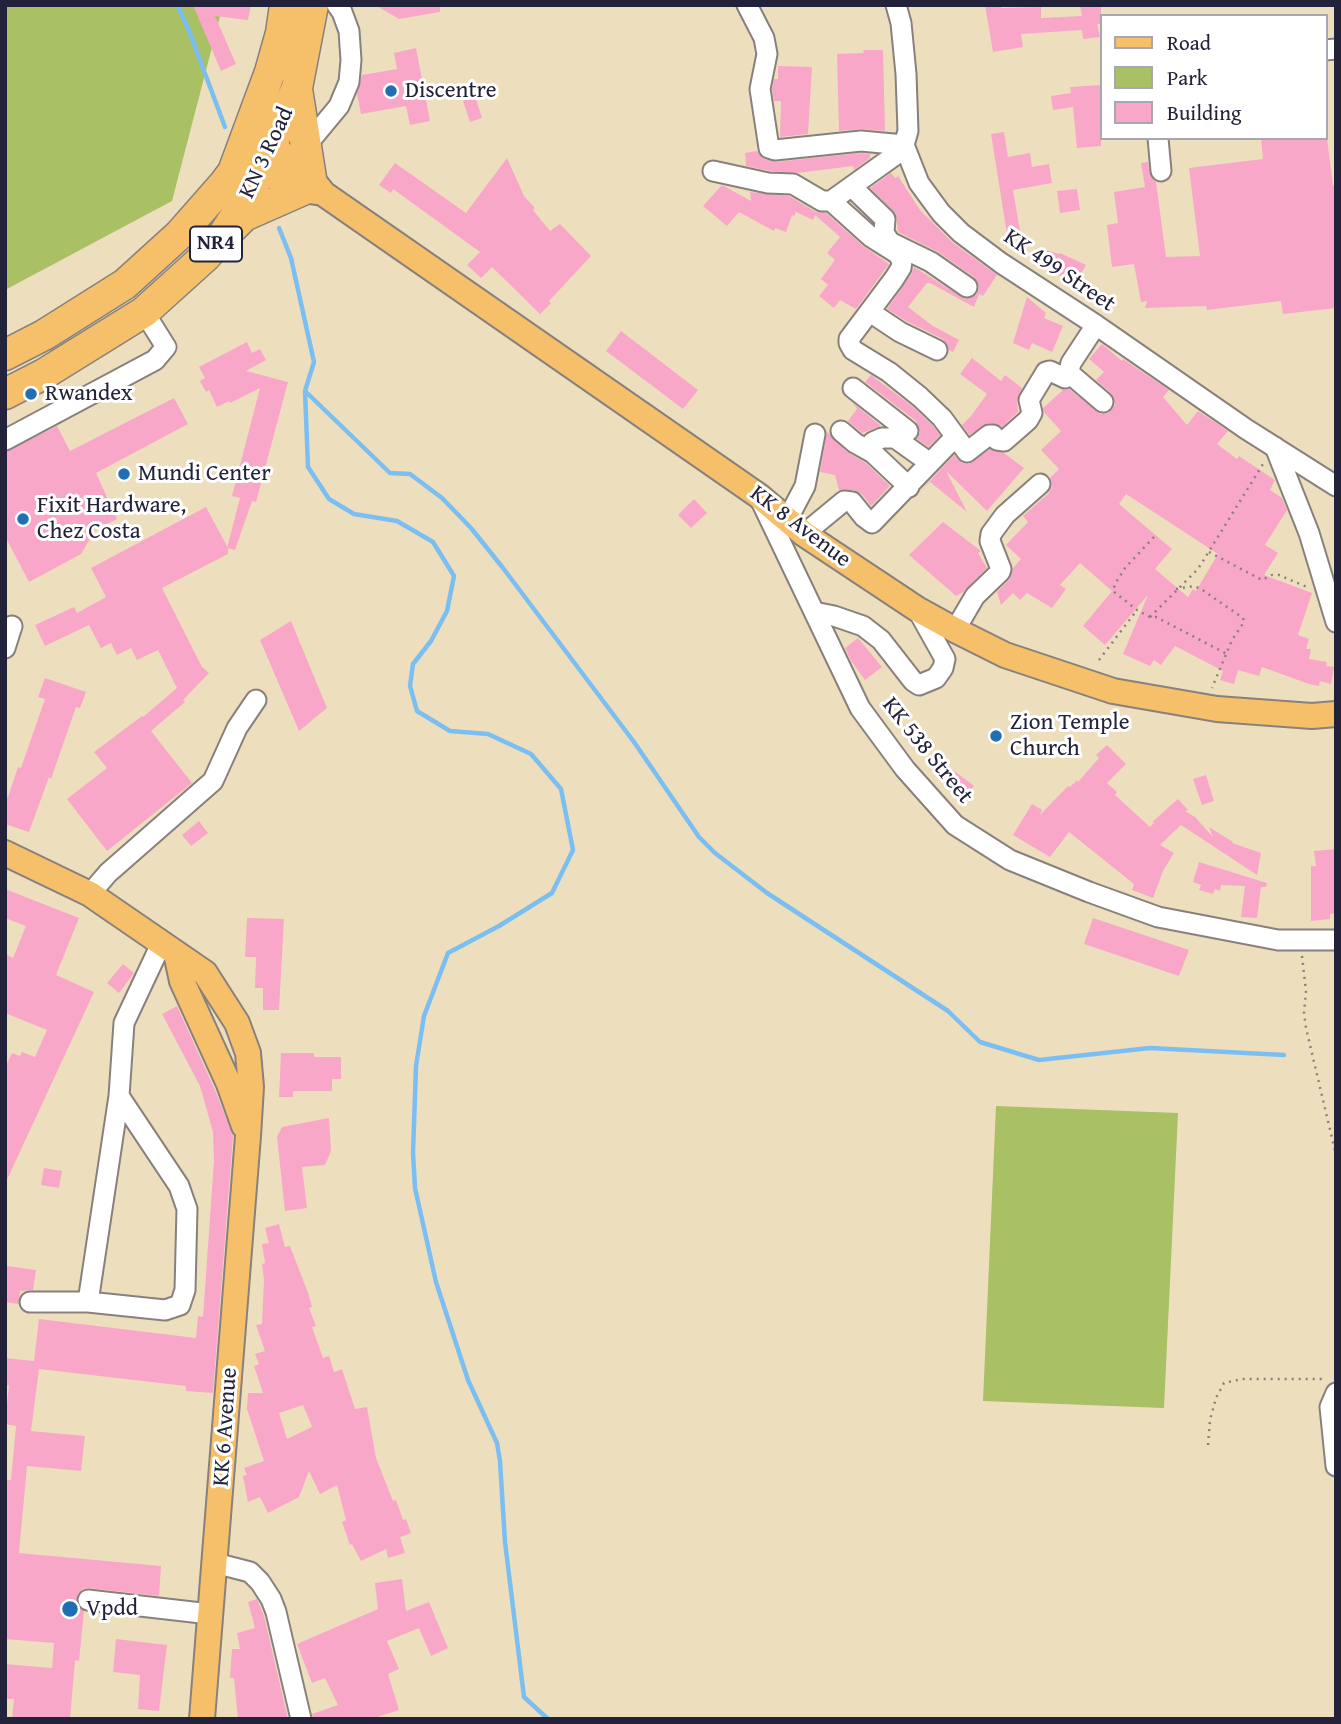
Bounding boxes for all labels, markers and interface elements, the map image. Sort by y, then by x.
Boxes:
legend [1100,14,1327,140]
text: Road [1167,27,1211,58]
text: Park [1167,62,1208,93]
place label: Discentre [405,77,497,105]
marker: Discentre [383,83,399,99]
text: Building [1167,97,1241,128]
street label: KN 3 Road [234,103,300,203]
street label: KK 499 Street [998,224,1120,318]
road number: NR4 [190,226,242,262]
place label: Rwandex [45,380,132,408]
marker: Rwandex [23,386,39,402]
place label: Mundi Center [138,460,271,488]
marker: Mundi Center [116,466,132,482]
street label: KK 8 Avenue [744,480,856,574]
place label: Fixit Hardware, Chez Costa [37,492,186,546]
marker: Fixit Hardware, Chez Costa [15,511,31,527]
street label: KK 538 Street [876,692,978,810]
place label: Zion Temple Church [1010,709,1130,763]
marker: Zion Temple Church [988,728,1004,744]
street label: KK 6 Avenue [208,1367,244,1487]
place label: Vpdd [86,1595,138,1623]
marker: Vpdd [60,1599,80,1619]

